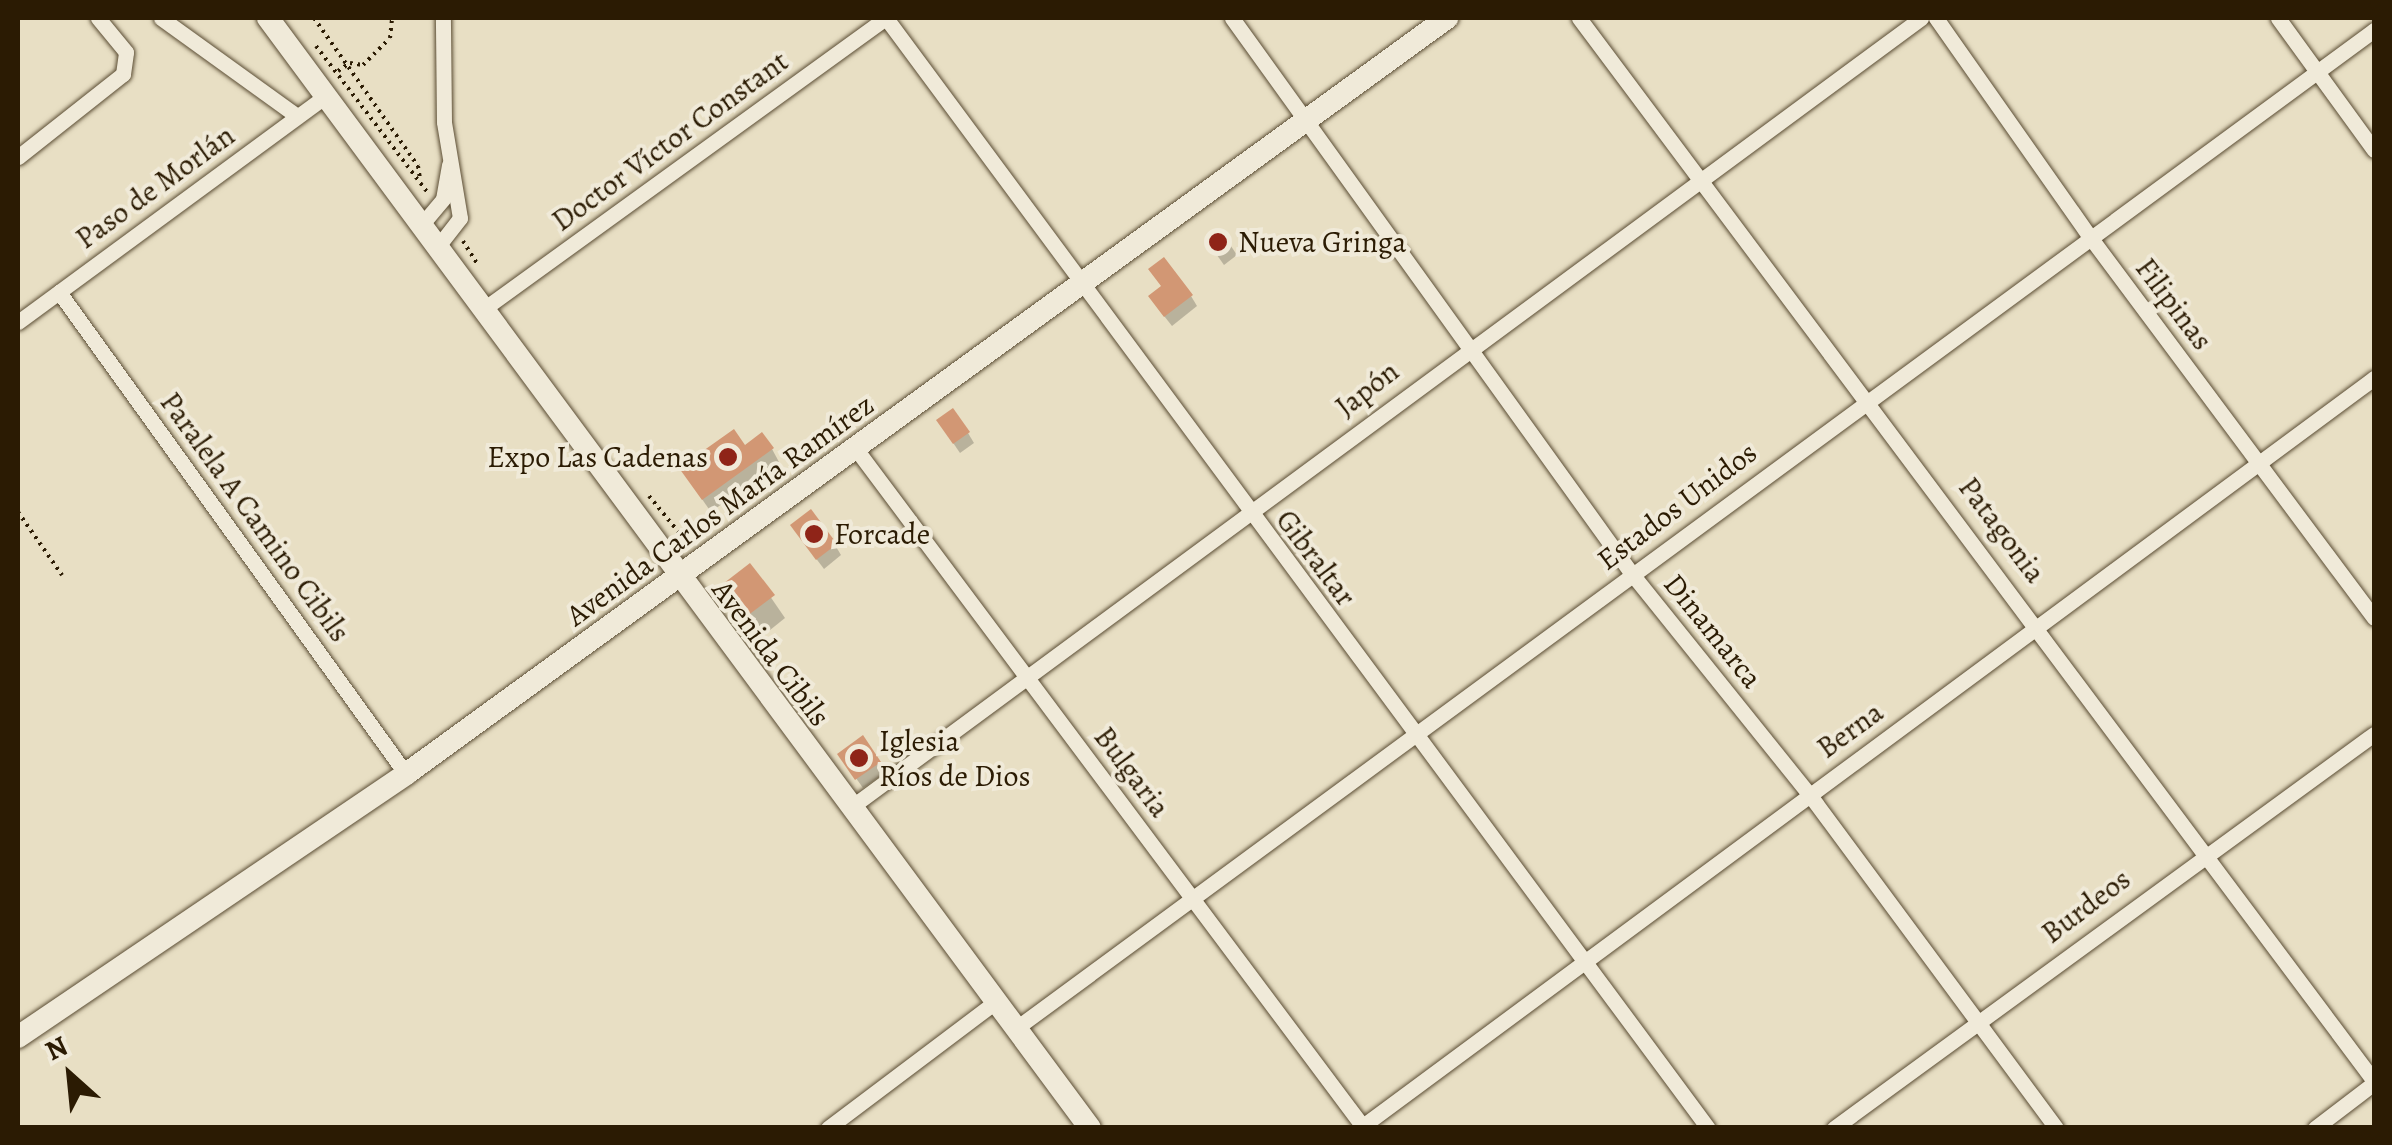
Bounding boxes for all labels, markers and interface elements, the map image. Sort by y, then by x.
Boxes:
street label: Doctor Víctor Constant [545,43,795,239]
street label: Paso de Morlán [69,117,241,257]
place label: Nueva Gringa [1238,224,1406,260]
marker: Nueva Gringa [1207,231,1229,253]
street label: Filipinas [2128,251,2220,357]
street label: Japón [1328,353,1406,425]
street label: Paralela A Camino Cibils [152,385,358,649]
street label: Avenida Carlos María Ramírez [559,386,881,634]
street label: Estados Unidos [1590,434,1764,578]
place label: Expo Las Cadenas [487,439,708,475]
marker: Expo Las Cadenas [717,446,739,468]
street label: Patagonia [1951,470,2053,590]
street label: Gibraltar [1268,503,1364,613]
place label: Forcade [834,516,930,552]
marker: Forcade [803,523,825,545]
street label: Dinamarca [1656,567,1770,695]
street label: Avenida Cibils [704,573,838,733]
street label: Berna [1810,694,1890,766]
street label: Bulgaria [1086,720,1178,824]
place label: Iglesia Ríos de Dios [879,723,1030,794]
marker: Iglesia Ríos de Dios [848,747,870,769]
street label: Burdeos [2034,861,2138,951]
north arrow [20,1025,120,1125]
text: N [39,1027,74,1070]

